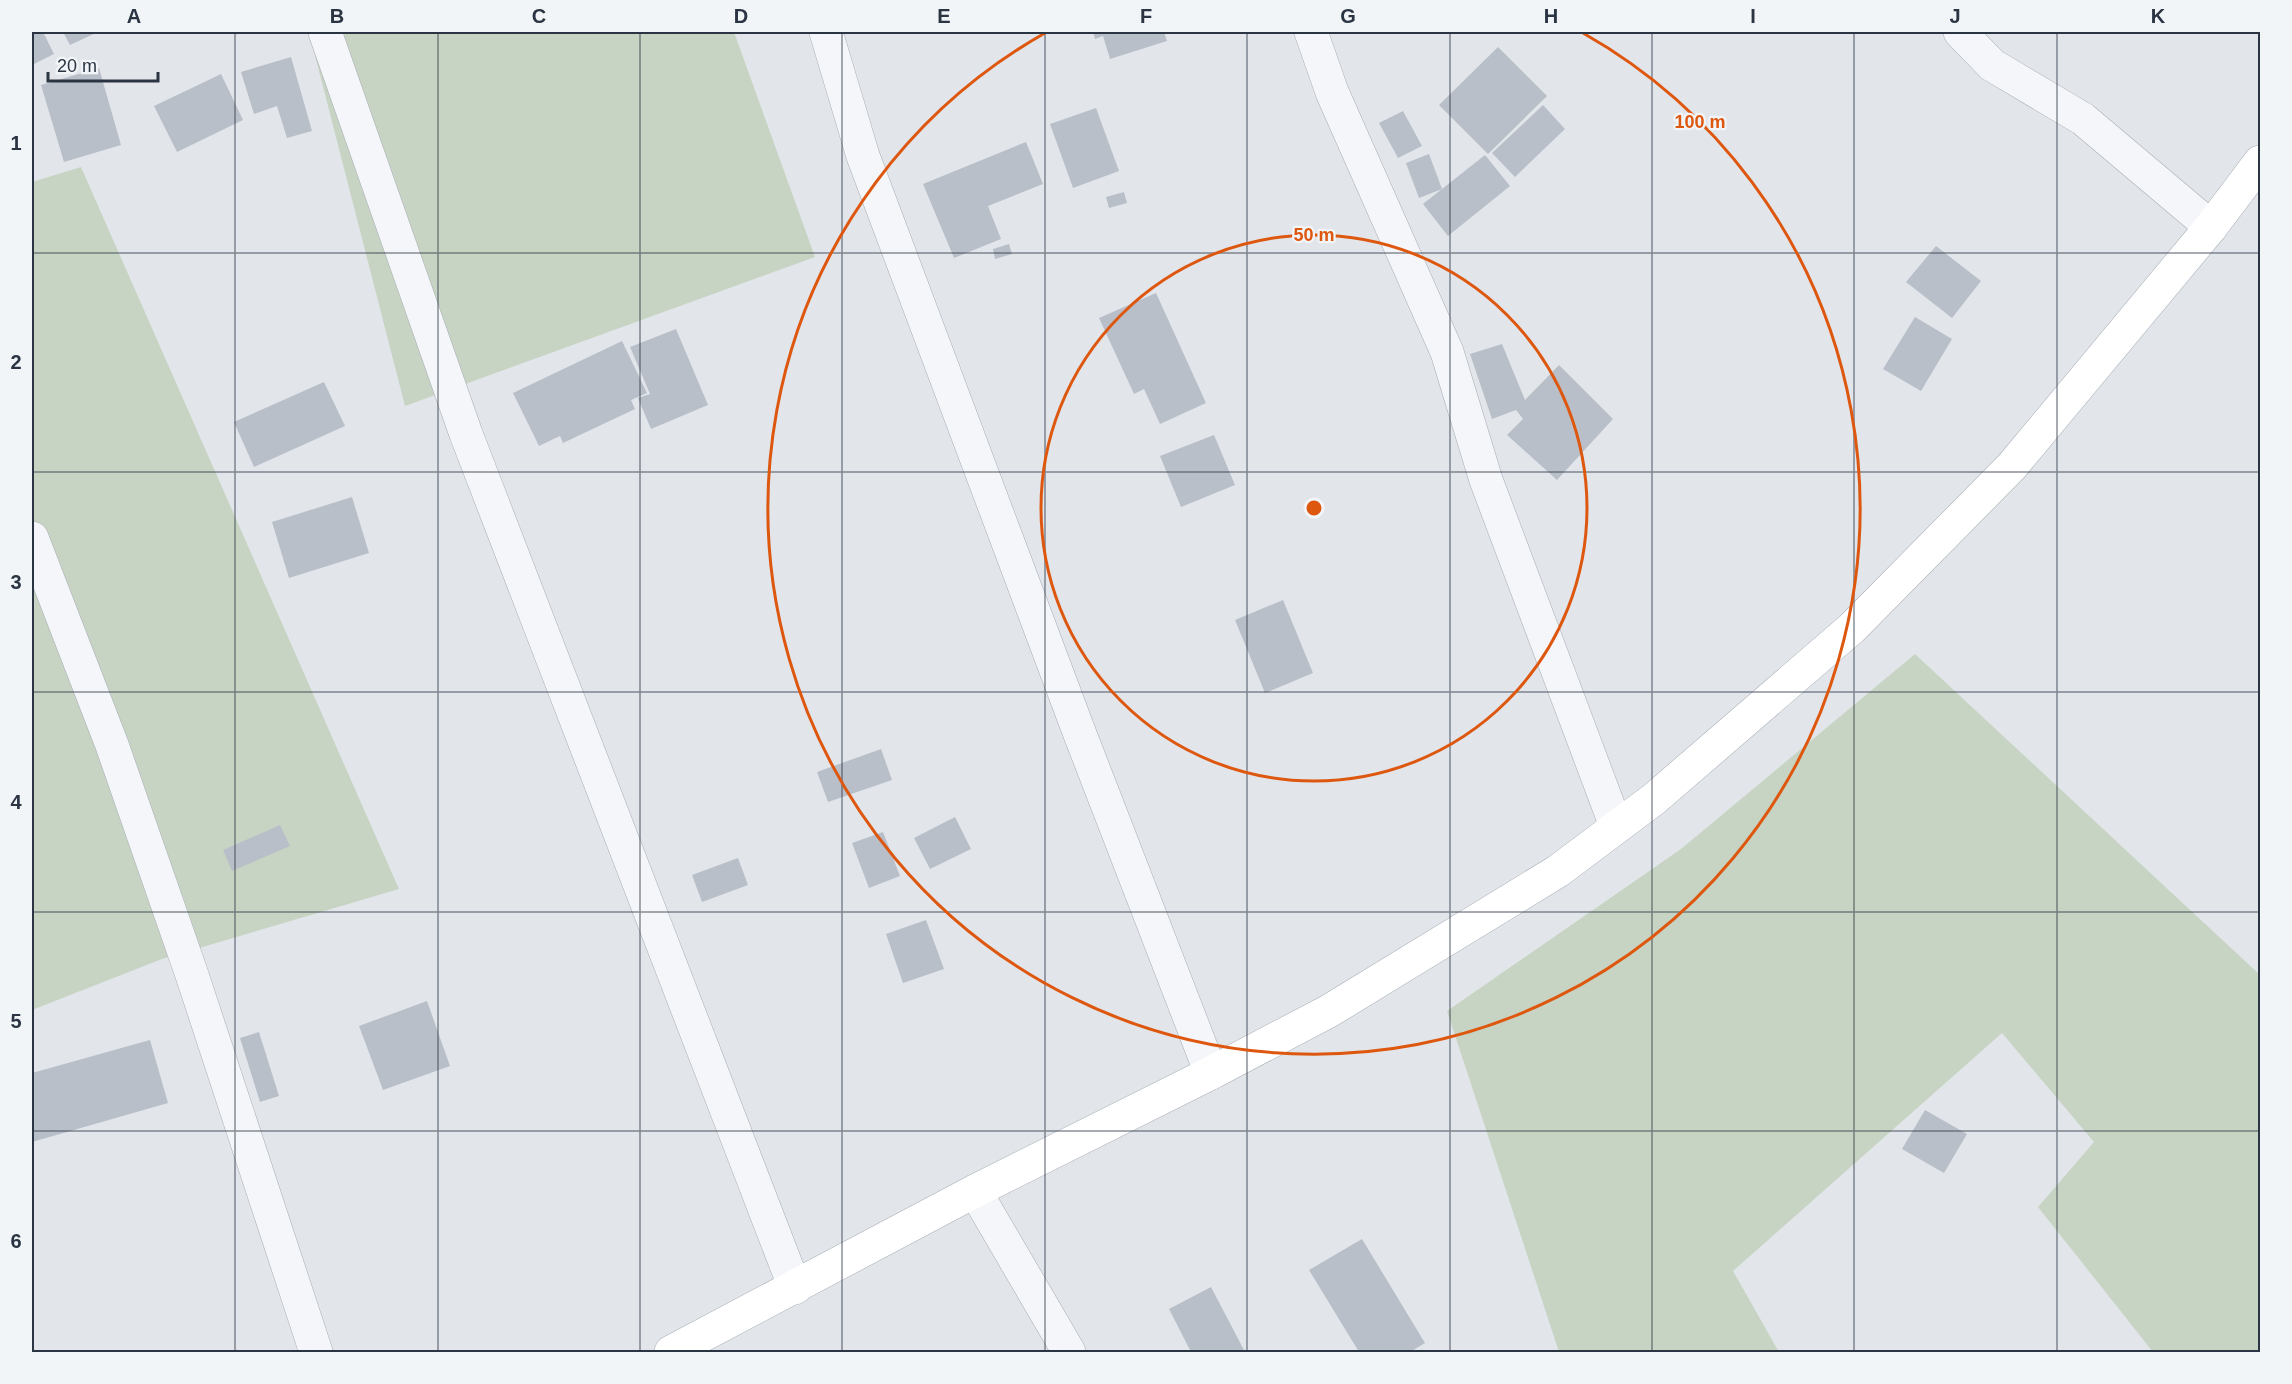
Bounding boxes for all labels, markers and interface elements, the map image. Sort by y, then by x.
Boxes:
text: A [127,5,141,27]
text: B [330,5,344,27]
text: C [532,5,546,27]
text: D [734,5,748,27]
text: E [937,5,951,27]
text: F [1140,5,1152,27]
text: G [1340,5,1356,27]
text: H [1544,5,1558,27]
text: I [1750,5,1756,27]
text: J [1949,5,1961,27]
text: K [2151,5,2166,27]
scale bar [48,45,158,83]
text: 20 m [57,56,97,76]
text: 100 m [1674,112,1726,132]
text: 1 [10,132,22,154]
text: 50 m [1293,225,1335,245]
text: 2 [10,351,22,373]
centre of rings [1304,498,1324,518]
text: 3 [10,571,22,593]
text: 4 [10,791,22,813]
text: 5 [10,1010,22,1032]
text: 6 [10,1230,22,1252]

